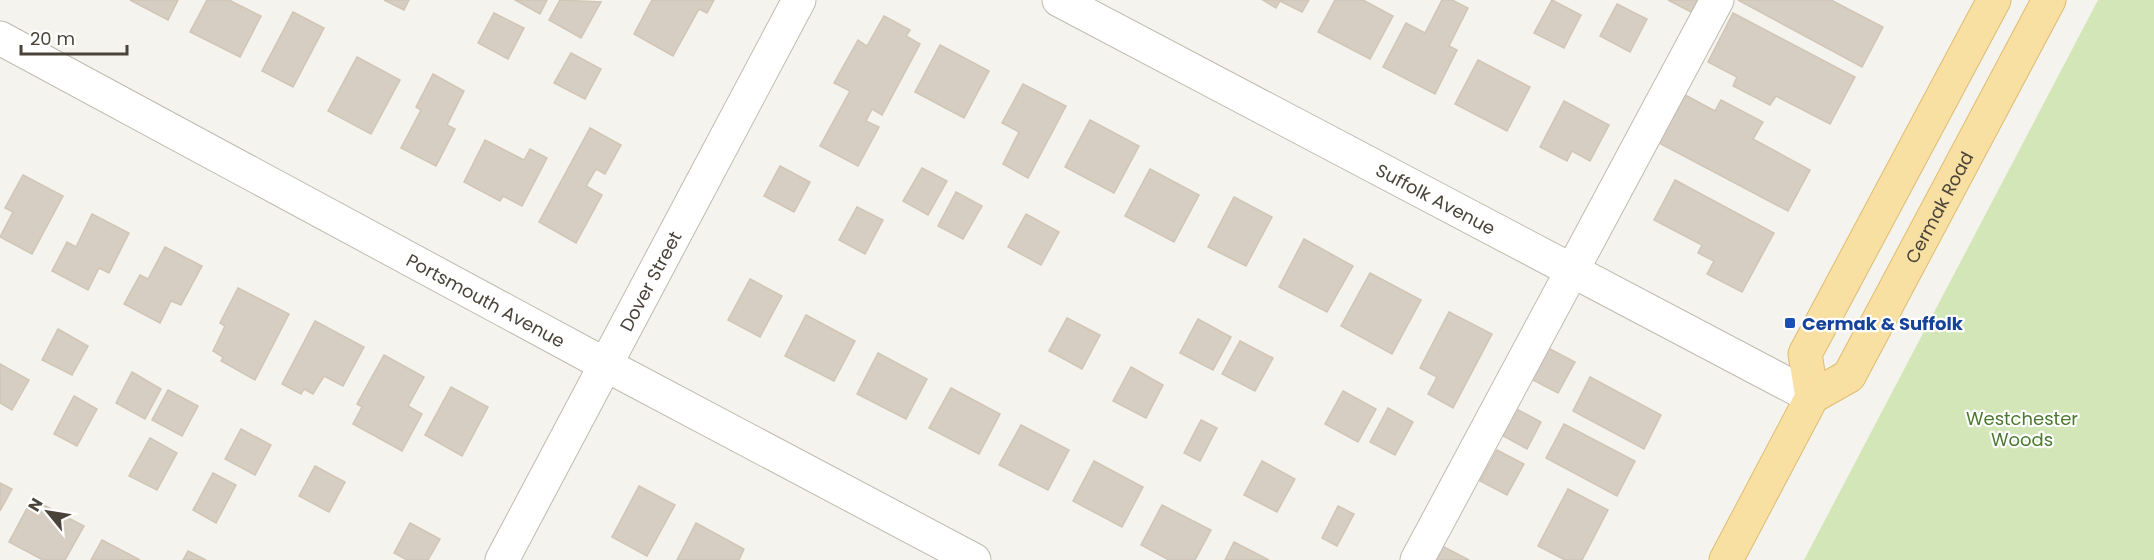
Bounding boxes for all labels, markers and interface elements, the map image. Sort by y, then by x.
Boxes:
scale bar [21,18,128,56]
text: 20 m [30,26,75,51]
street label: Cermak Road [1899,147,1979,268]
street label: Suffolk Avenue [1372,157,1500,240]
street label: Dover Street [613,226,687,335]
street label: Portsmouth Avenue [402,247,570,353]
place label: Cermak & Suffolk [1802,311,1964,336]
marker: Cermak & Suffolk [1783,316,1797,330]
park label: Westchester Woods [1966,406,2078,452]
north arrow [18,482,78,542]
text: N [22,494,48,516]

